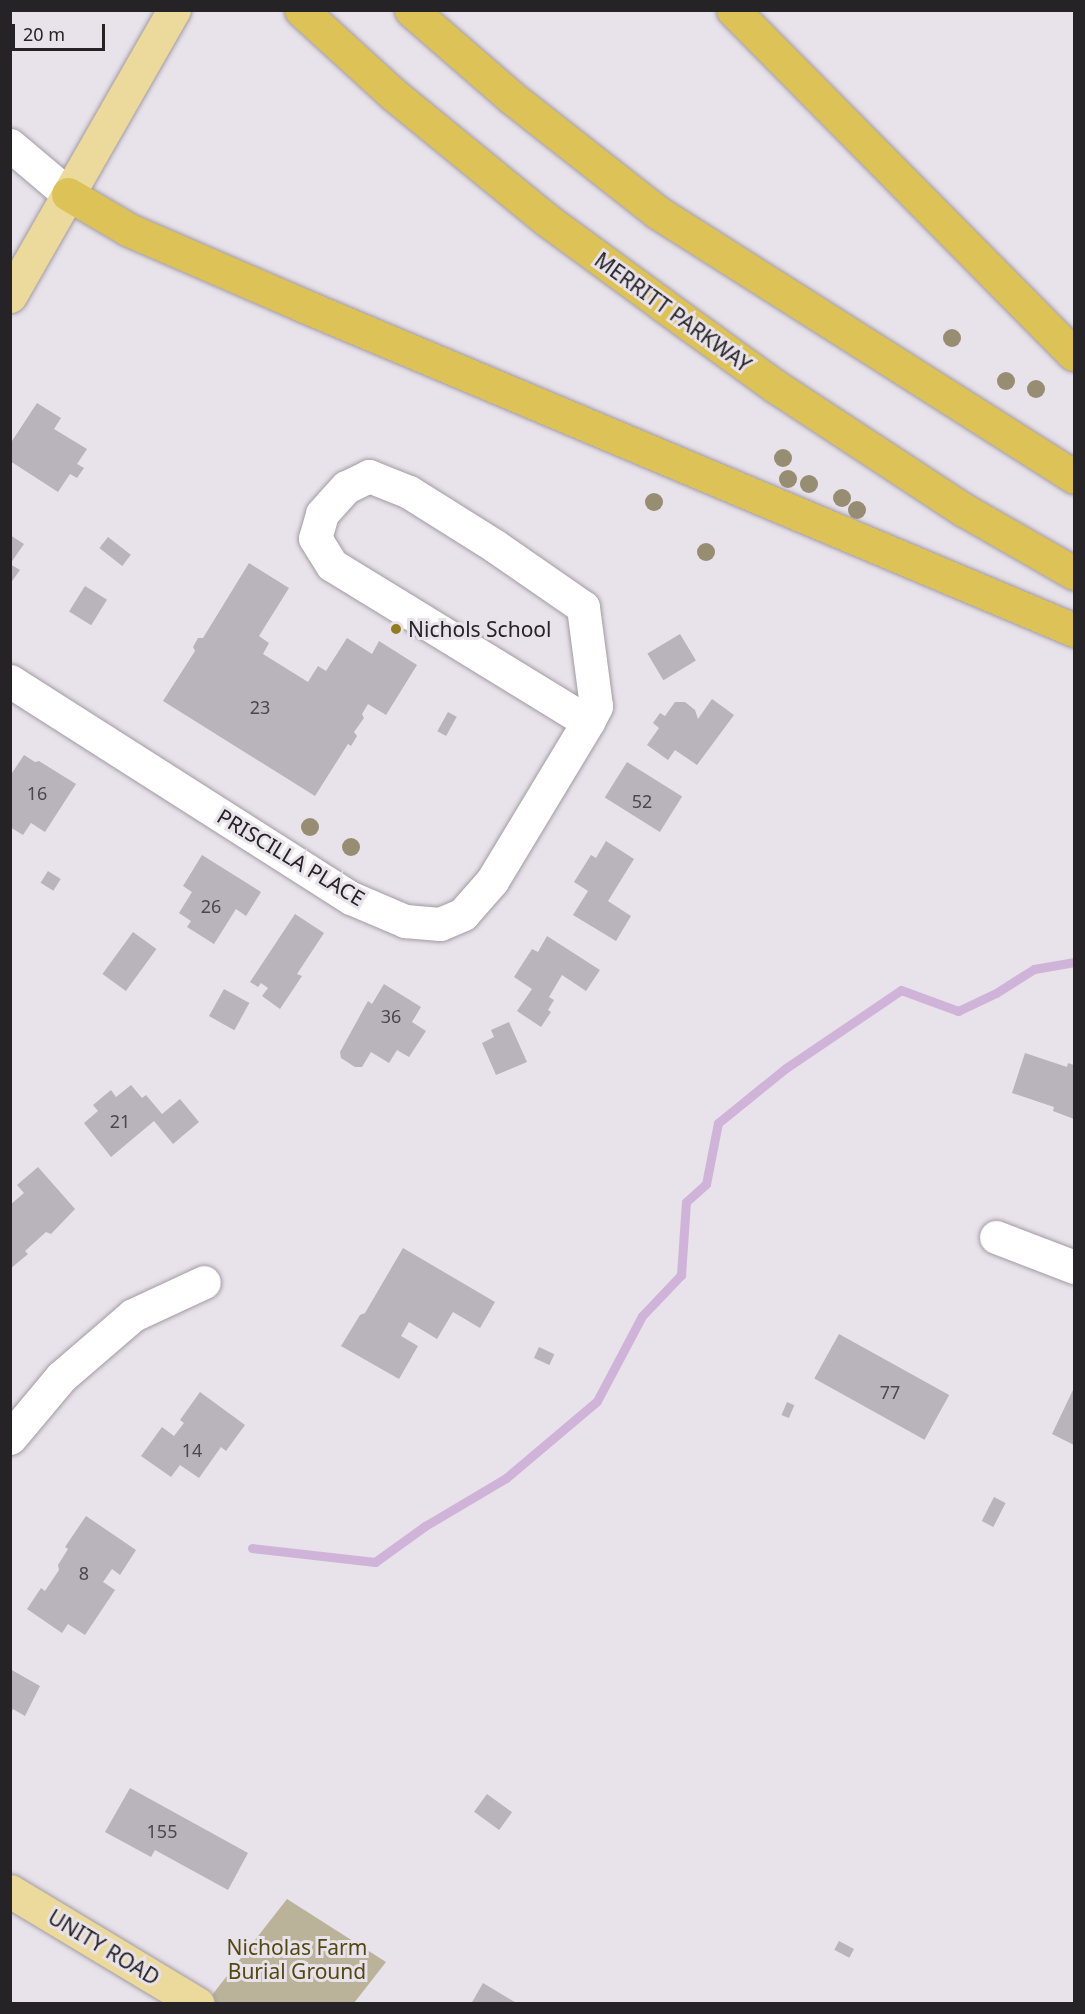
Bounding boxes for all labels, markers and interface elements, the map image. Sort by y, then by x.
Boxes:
scale bar [15,12,108,50]
text: 20 m [23,22,65,46]
street label: MERRITT PARKWAY [590,247,756,377]
place label: Nichols School [408,616,551,642]
marker: Nichols School [389,622,403,636]
house number: 23 [250,696,270,718]
house number: 16 [27,782,47,804]
house number: 52 [632,790,652,812]
street label: PRISCILLA PLACE [213,803,369,911]
house number: 26 [201,895,221,917]
house number: 36 [381,1005,401,1027]
house number: 21 [110,1110,130,1132]
house number: 77 [880,1381,900,1403]
house number: 14 [182,1439,202,1461]
house number: 8 [79,1562,89,1584]
house number: 155 [147,1820,177,1842]
street label: UNITY ROAD [44,1904,164,1990]
park label: Nicholas Farm Burial Ground [227,1934,367,1984]

